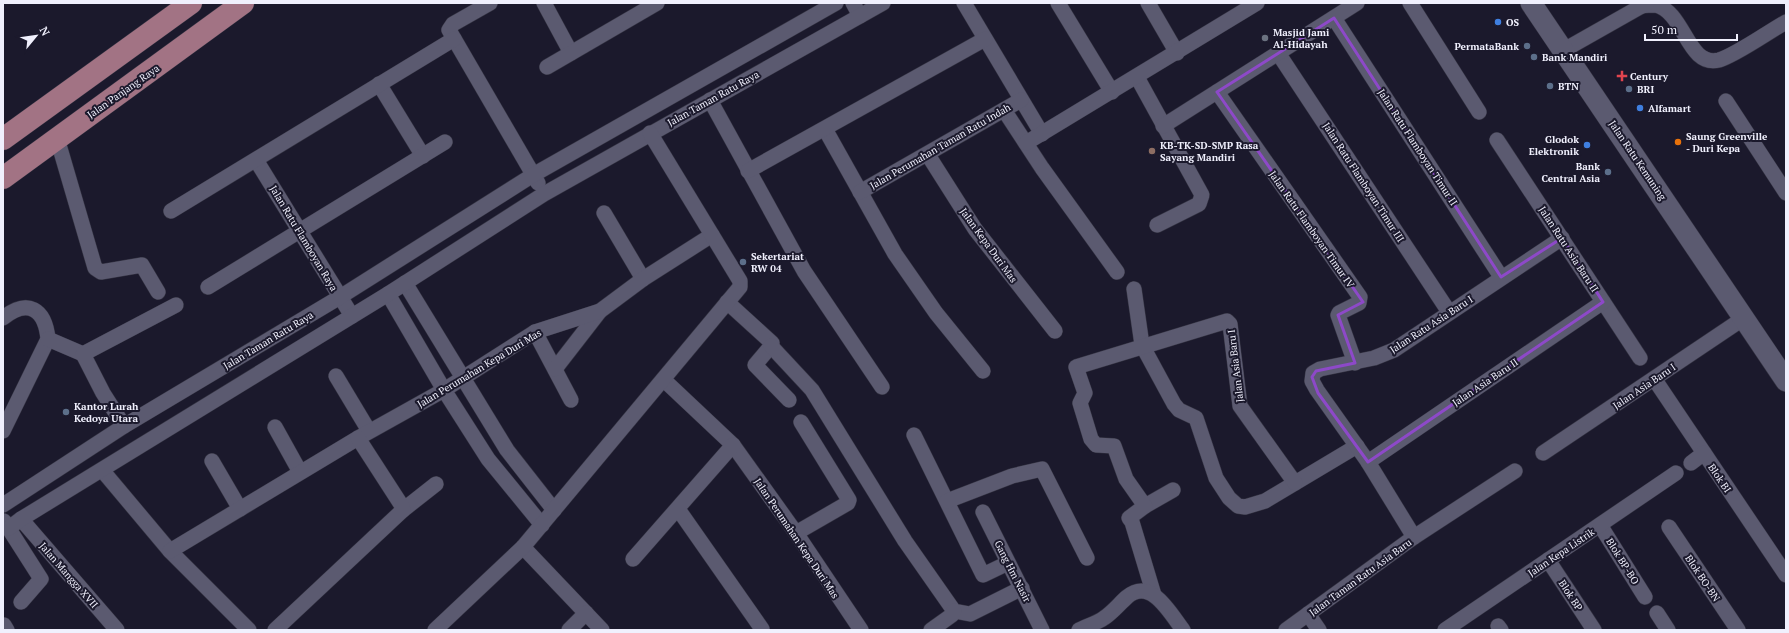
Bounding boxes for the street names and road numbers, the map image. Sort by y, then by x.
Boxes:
street label: Jalan Panjang Raya [85,62,162,121]
street label: Jalan Taman Ratu Raya [665,68,761,129]
street label: Jalan Ratu Flamboyan Timur II [1375,86,1460,208]
street label: Jalan Perumahan Taman Ratu Indah [868,101,1013,192]
street label: Jalan Ratu Kemuning [1606,118,1670,203]
street label: Jalan Ratu Flamboyan Timur III [1320,120,1407,245]
street label: Jalan Ratu Flamboyan Timur IV [1266,168,1357,290]
street label: Jalan Ratu Flamboyan Raya [267,183,340,294]
street label: Jalan Ratu Asia Baru II [1536,204,1601,295]
street label: Jalan Kepa Duri Mas [957,205,1020,285]
street label: Jalan Ratu Asia Baru I [1387,292,1476,356]
street label: Jalan Taman Ratu Raya [221,308,316,372]
street label: Jalan Perumahan Kepa Duri Mas [415,326,544,411]
street label: Jalan Asia Baru I [1225,328,1246,403]
street label: Jalan Asia Baru II [1450,355,1521,409]
street label: Jalan Asia Baru I [1610,360,1679,412]
street label: Blok BI [1705,461,1734,496]
street label: Jalan Perumahan Kepa Duri Mas [751,476,842,601]
street label: Jalan Kepa Listrik [1525,525,1598,579]
street label: Jalan Taman Ratu Asia Baru [1307,536,1414,619]
street label: Blok BP-BO [1603,536,1642,587]
street label: Gang Hm Nasir [991,538,1034,604]
street label: Jalan Mangga XVII [36,540,101,611]
street label: Blok BO-BN [1682,552,1723,605]
street label: Blok BP [1556,577,1585,613]

